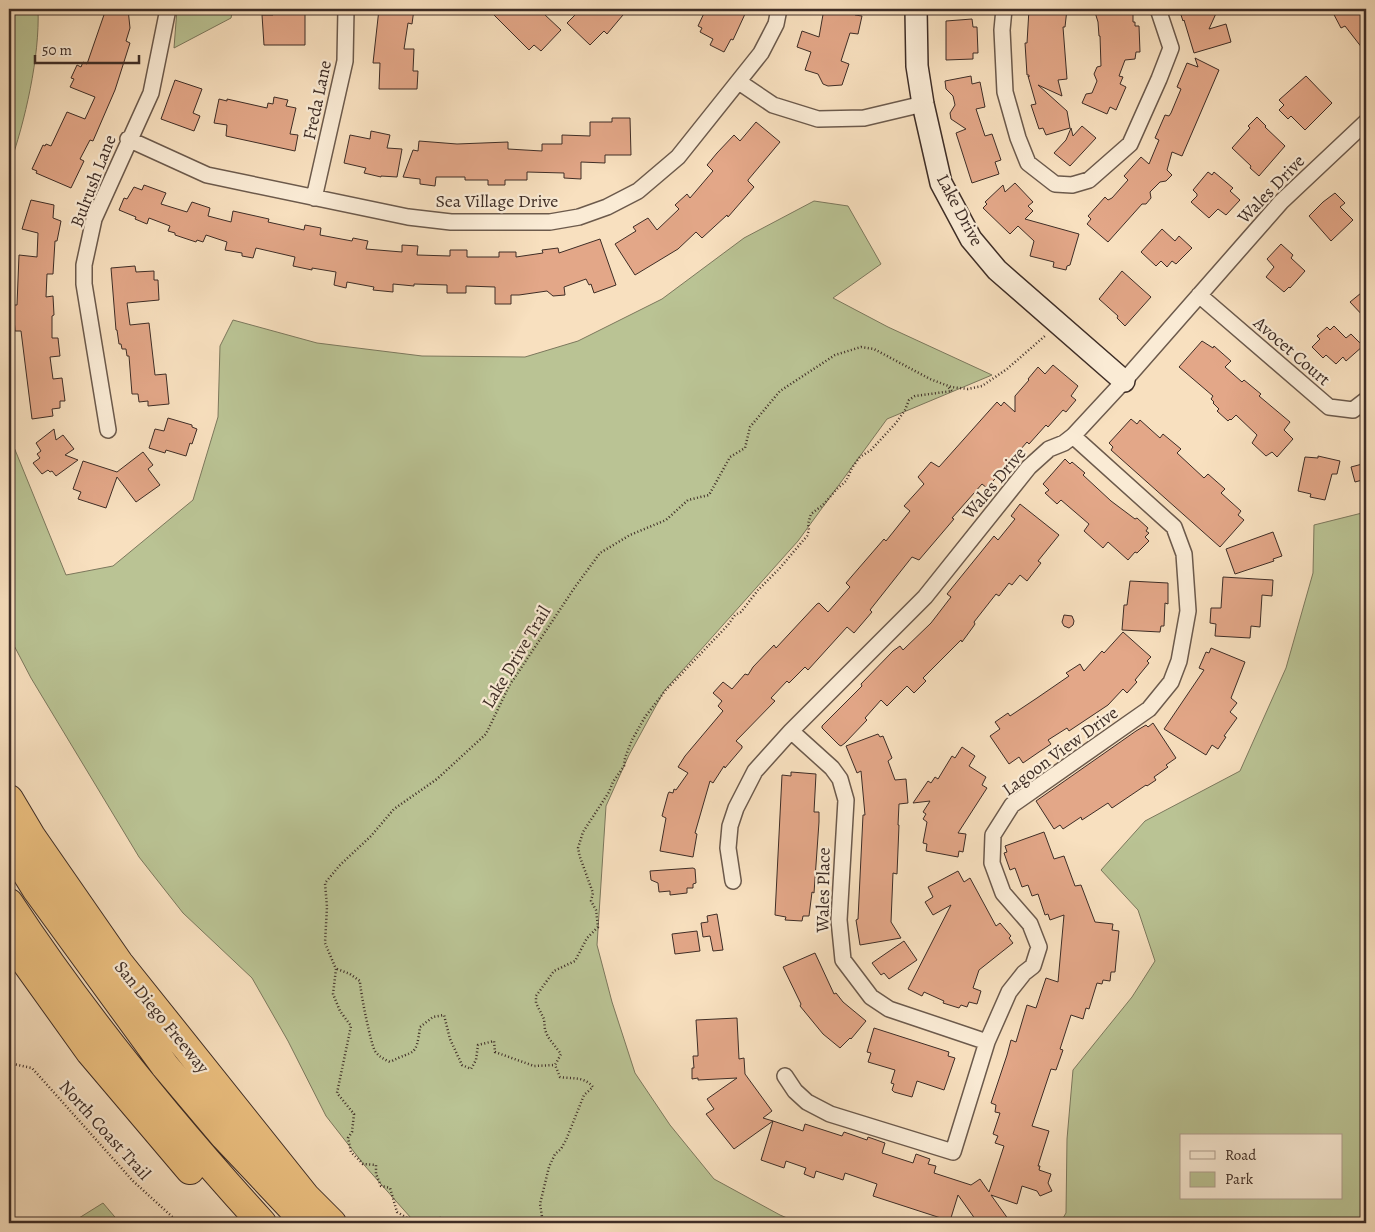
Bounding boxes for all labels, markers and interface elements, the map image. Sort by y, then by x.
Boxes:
scale bar [35,32,139,64]
text: 50 m [42,40,72,60]
street label: Freda Lane [297,58,337,142]
street label: Bulrush Lane [64,131,122,231]
street label: Wales Drive [1231,149,1310,229]
street label: Lake Drive [931,170,989,250]
street label: Sea Village Drive [436,189,558,213]
street label: Avocet Court [1248,310,1335,391]
street label: Wales Drive [956,442,1031,525]
street label: Lake Drive Trail [476,601,556,713]
street label: Lagoon View Drive [997,701,1123,801]
street label: Wales Place [810,847,836,934]
street label: San Diego Freeway [109,956,215,1079]
street label: North Coast Trail [54,1075,157,1185]
legend [1180,1134,1342,1200]
text: Road [1225,1145,1257,1165]
text: Park [1225,1169,1254,1189]

